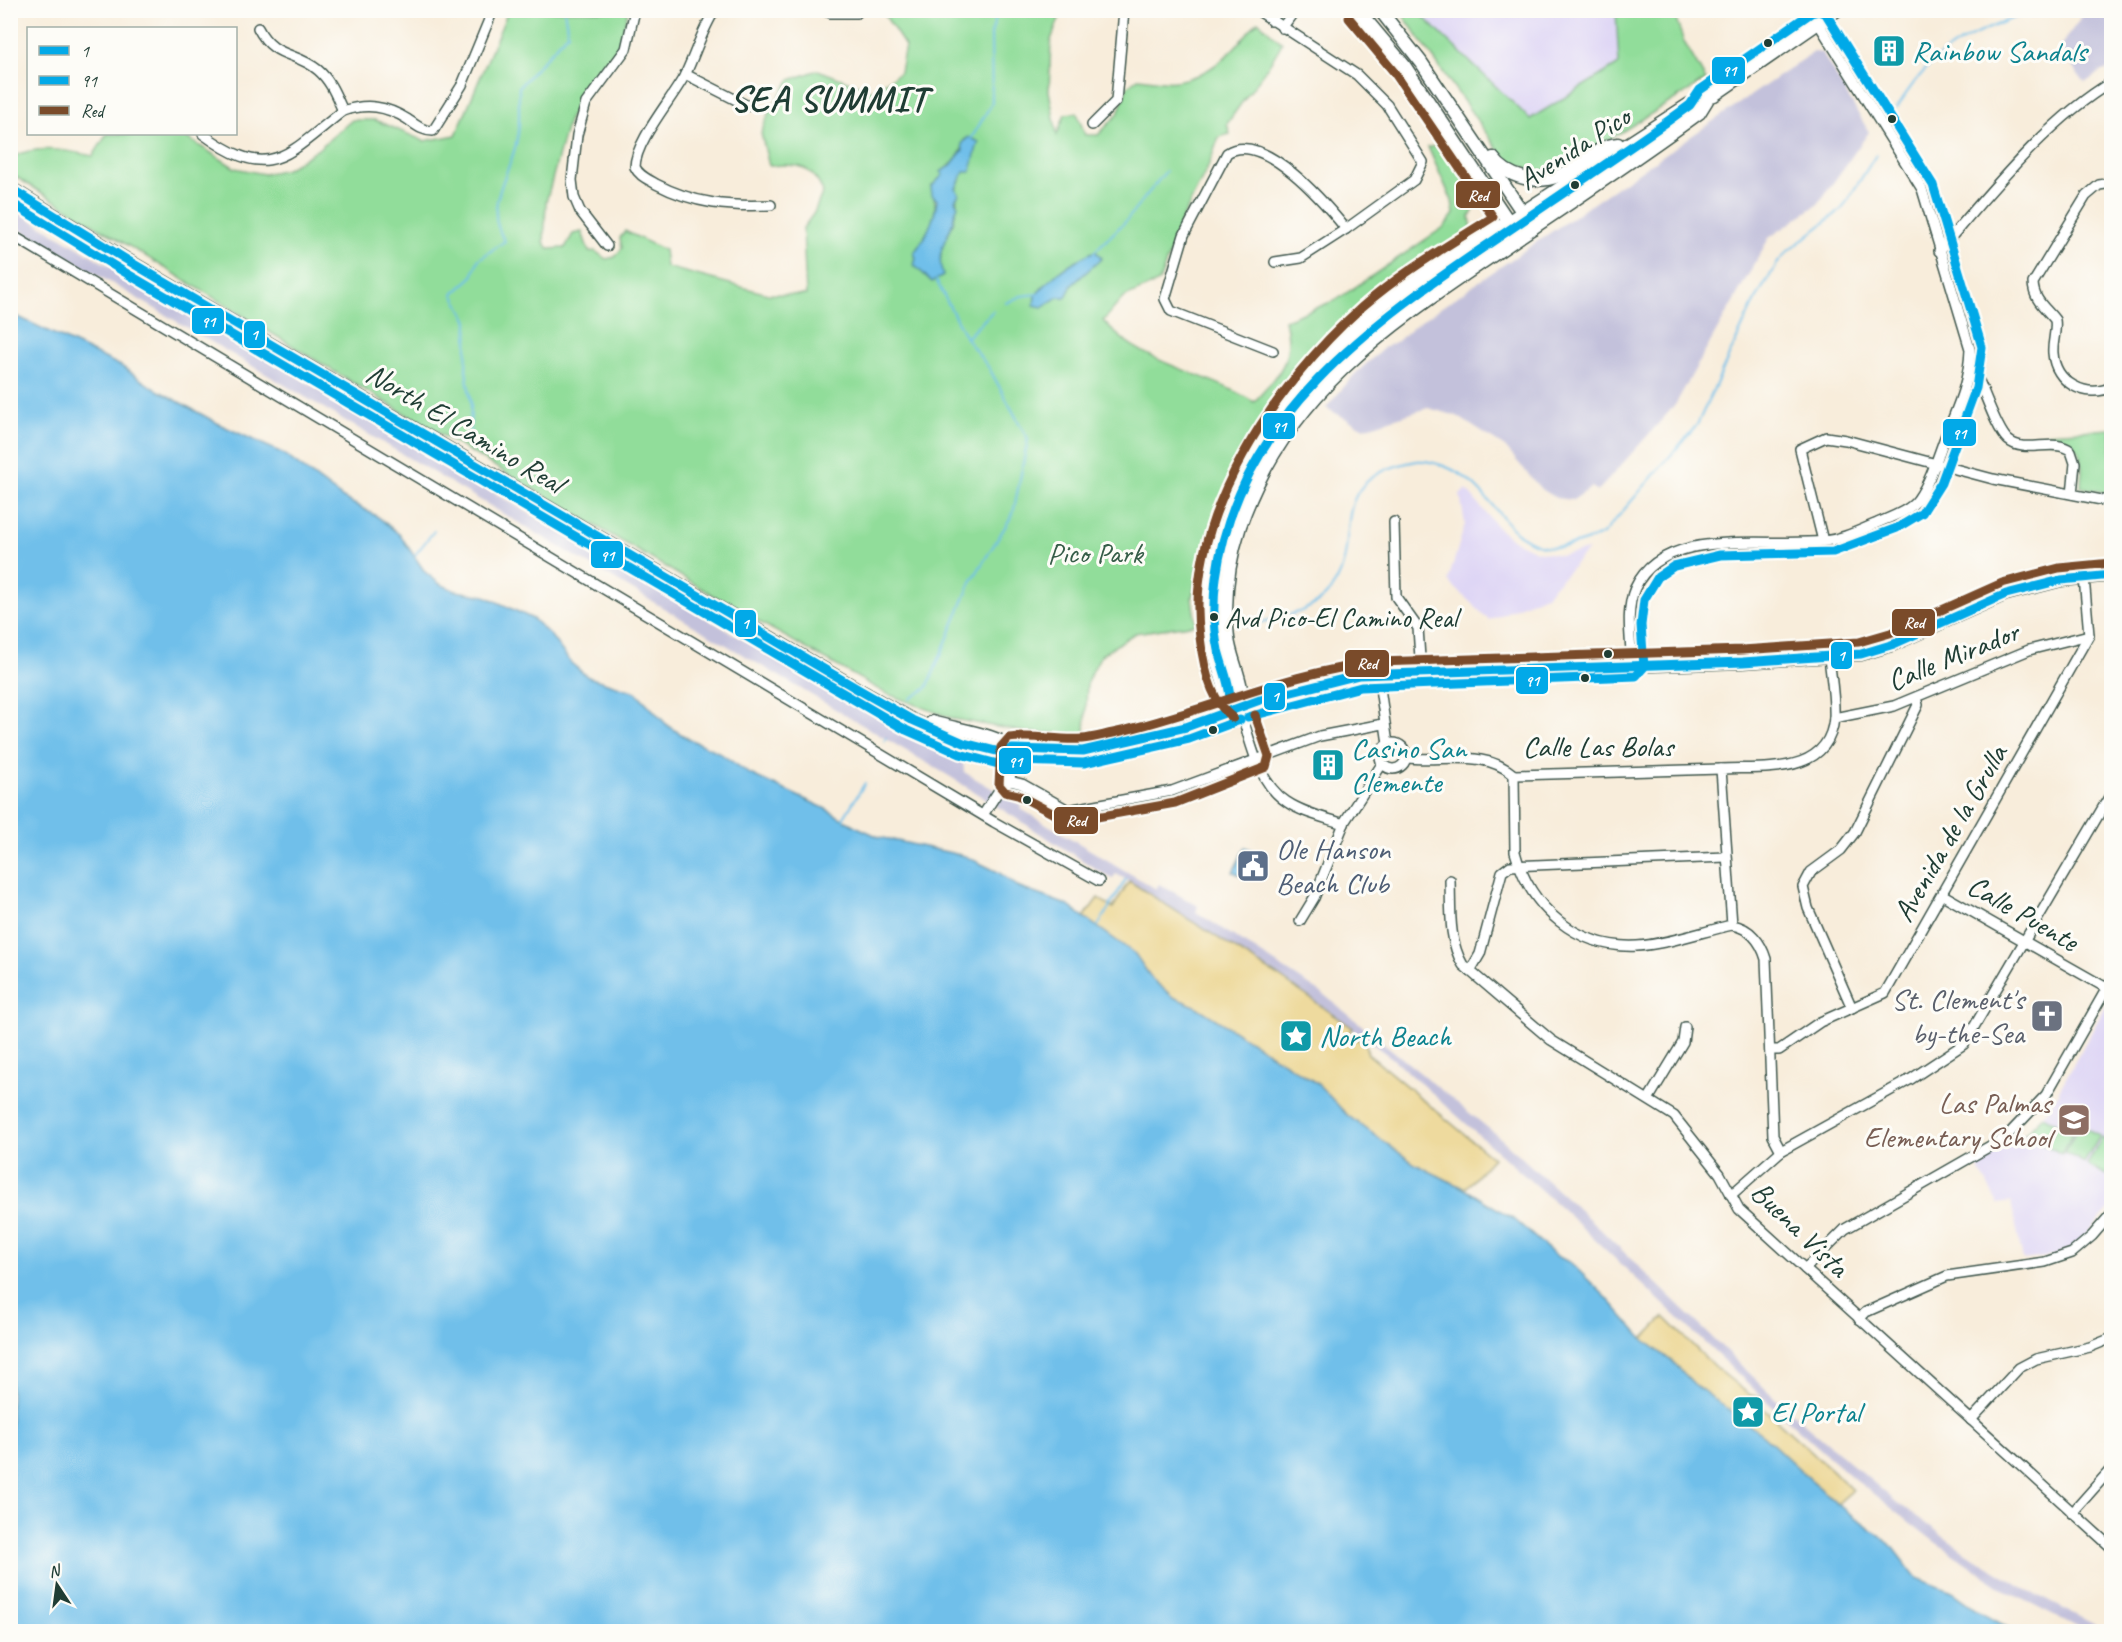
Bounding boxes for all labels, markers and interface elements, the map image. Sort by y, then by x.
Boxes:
legend [27,27,237,135]
place label: Rainbow Sandals [1912,32,2089,70]
building icon: Rainbow Sandals [1871,33,1907,69]
unlabelled marker [1762,37,1774,49]
text: 1 [81,40,90,62]
line badge: 91 [1711,56,1746,85]
text: 91 [1722,61,1738,81]
text: 91 [81,70,98,92]
district label: SEA SUMMIT [730,76,934,122]
street label: Avenida Pico [1511,96,1640,198]
text: Red [81,100,106,122]
unlabelled marker [1886,113,1898,125]
unlabelled marker [1569,179,1581,191]
line badge: Red [1455,180,1501,209]
text: Red [1468,186,1491,206]
line badge: 91 [191,307,225,335]
text: 91 [201,312,217,332]
line badge: 1 [243,320,266,349]
text: 1 [250,325,259,345]
street label: North El Camino Real [359,354,575,504]
line badge: 91 [1262,412,1296,440]
text: 91 [1272,417,1288,437]
line badge: 91 [1942,418,1977,447]
text: 91 [1952,424,1968,444]
park label: Pico Park [1047,534,1145,572]
line badge: 91 [590,540,624,569]
text: 91 [600,546,616,566]
place label: Avd Pico-El Camino Real [1225,600,1462,635]
line badge: Red [1891,608,1936,637]
line badge: 1 [734,609,757,638]
marker: Avd Pico-El Camino Real [1208,611,1220,623]
street label: Calle Mirador [1882,612,2026,700]
text: Red [1904,613,1927,633]
text: 1 [741,614,750,634]
line badge: 1 [1830,641,1853,670]
text: 1 [1837,646,1846,666]
unlabelled marker [1602,648,1614,660]
line badge: Red [1344,649,1390,678]
text: Red [1357,654,1380,674]
line badge: 91 [1515,666,1549,695]
text: 91 [1525,671,1541,691]
unlabelled marker [1579,672,1591,684]
line badge: 1 [1263,682,1286,711]
text: 1 [1271,687,1280,707]
unlabelled marker [1207,724,1219,736]
street label: Calle Las Bolas [1523,727,1676,765]
place label: Casino San Clemente [1351,729,1468,801]
street label: Avenida de la Grulla [1884,736,2017,928]
line badge: 91 [998,747,1032,775]
building icon: Casino San Clemente [1310,747,1346,783]
text: 91 [1008,752,1024,772]
unlabelled marker [1021,794,1033,806]
line badge: Red [1053,806,1099,835]
text: Red [1066,811,1089,831]
place label: Ole Hanson Beach Club [1276,830,1392,902]
public building icon: Ole Hanson Beach Club [1235,848,1271,884]
street label: Calle Puente [1961,866,2087,961]
place label: St. Clement's by-the-Sea [1891,980,2027,1052]
church icon: St. Clement's by-the-Sea [2029,998,2065,1034]
place label: North Beach [1319,1017,1452,1055]
place icon: North Beach [1278,1018,1314,1054]
place label: Las Palmas Elementary School [1864,1084,2056,1156]
school or university icon: Las Palmas Elementary School [2056,1102,2092,1138]
street label: Buena Vista [1743,1173,1858,1286]
place label: El Portal [1771,1393,1866,1431]
place icon: El Portal [1730,1394,1766,1430]
north arrow [27,1555,87,1615]
text: N [47,1560,64,1582]

